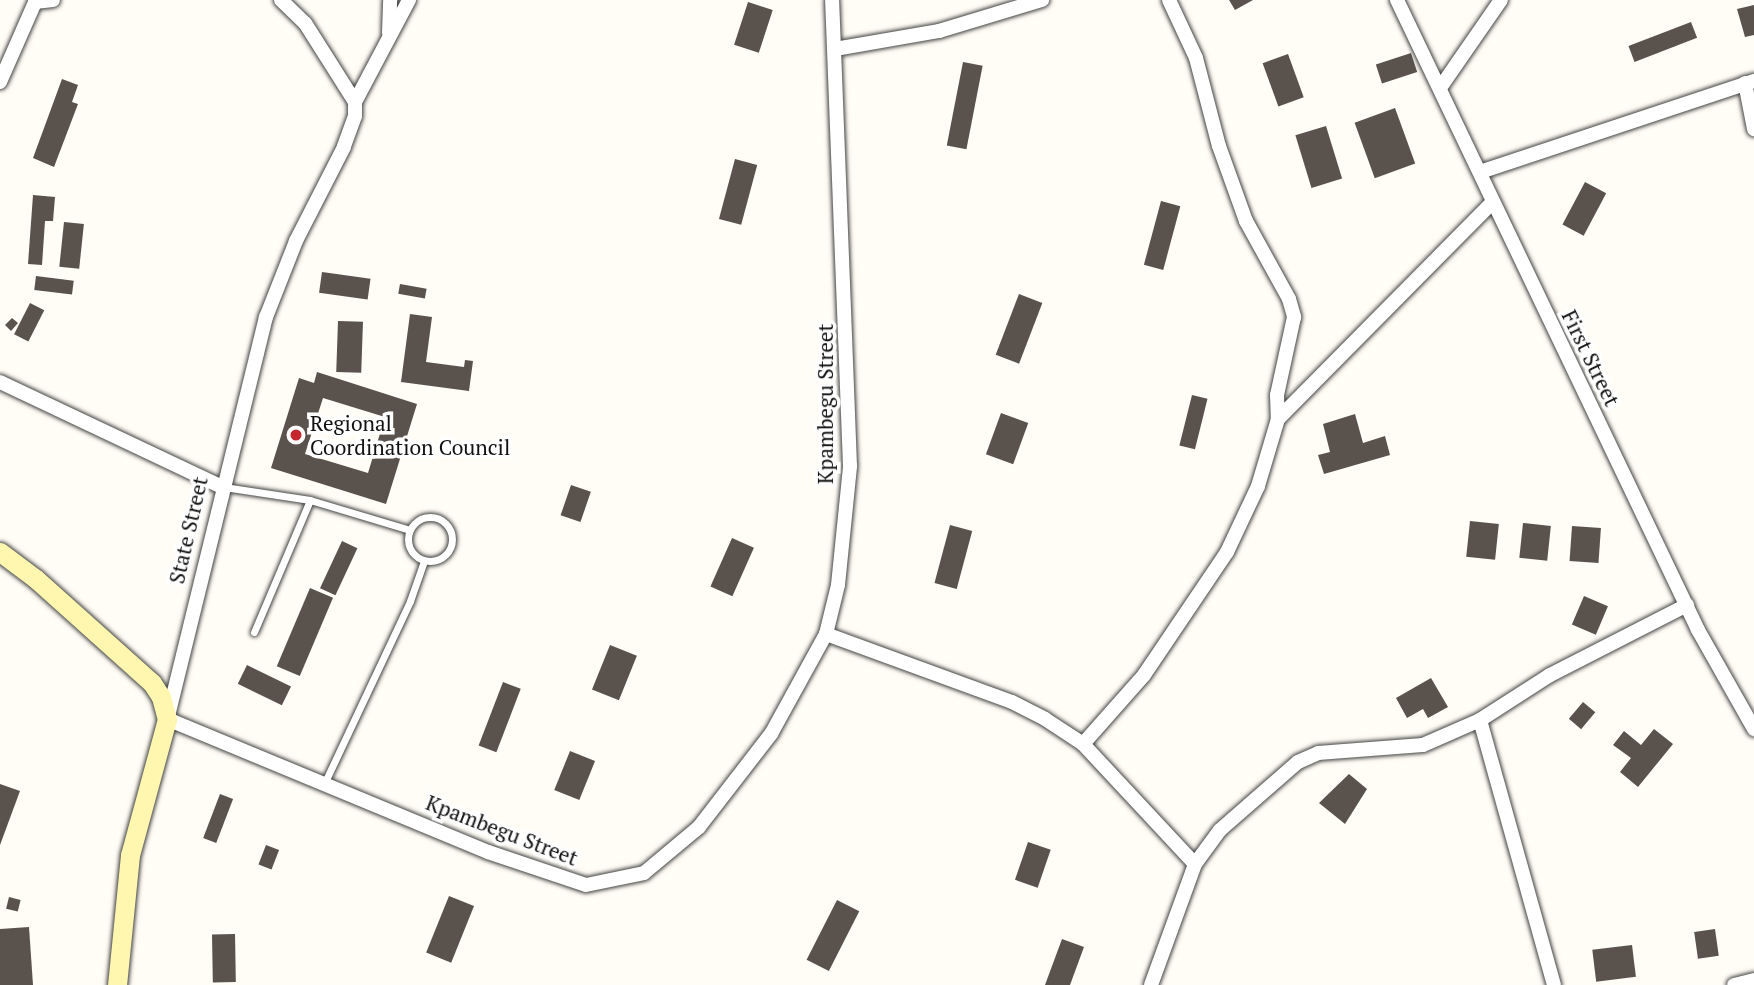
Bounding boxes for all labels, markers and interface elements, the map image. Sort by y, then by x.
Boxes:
street label: First Street [1557,306,1625,410]
street label: Kpambegu Street [812,324,838,484]
place label: Regional Coordination Council [310,410,510,460]
marker: Regional Coordination Council [288,427,304,443]
street label: State Street [163,474,213,586]
street label: Kpambegu Street [423,789,581,871]

